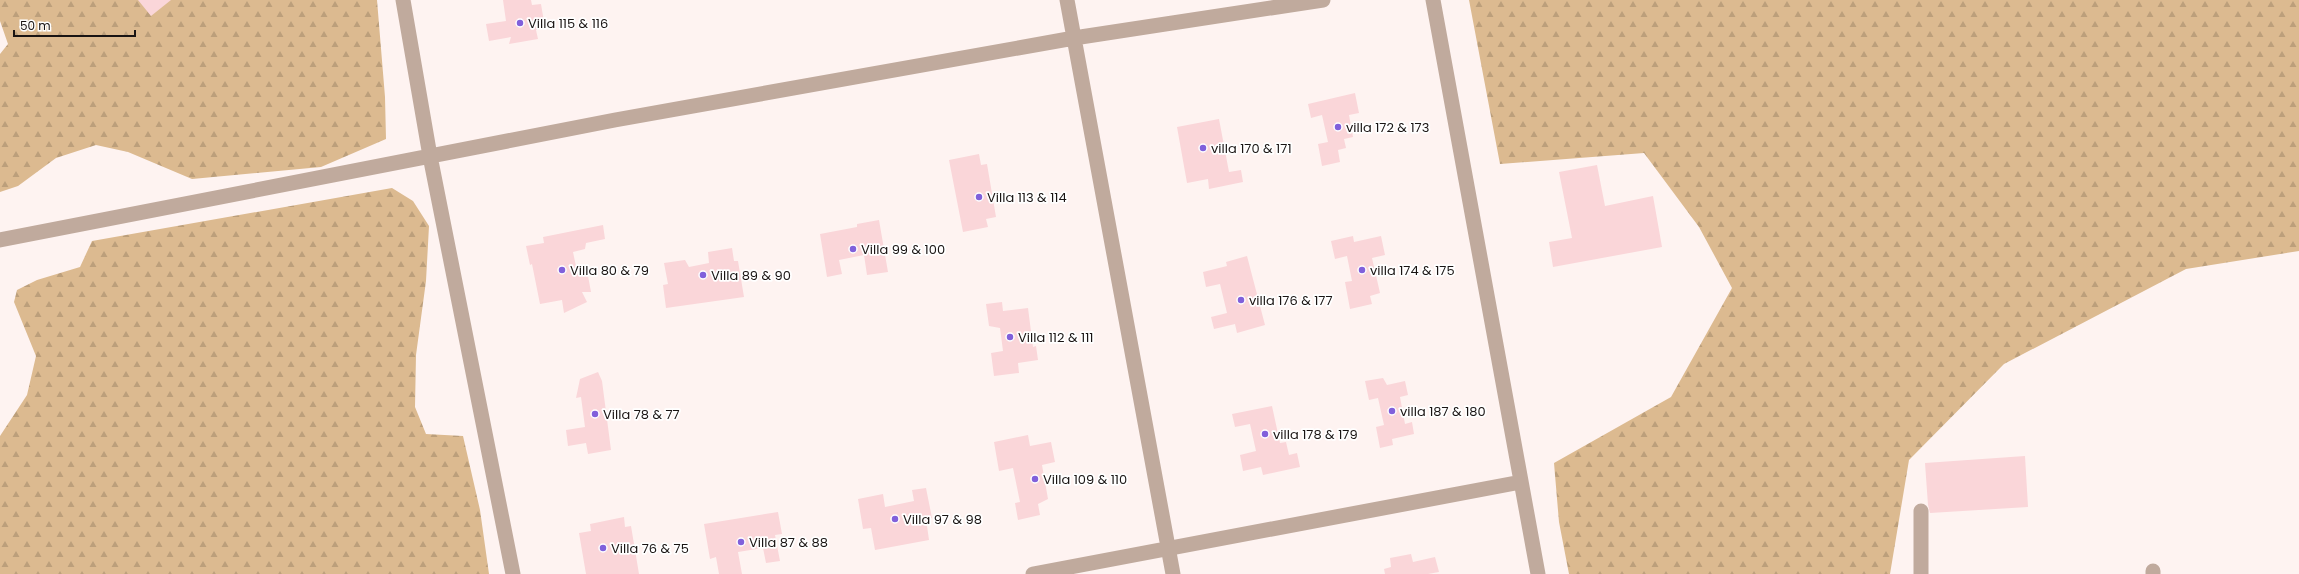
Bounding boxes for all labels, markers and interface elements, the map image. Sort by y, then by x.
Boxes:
scale bar [14,12,135,38]
place label: Villa 115 & 116 [528,14,608,33]
text: 50 m [20,17,51,34]
marker: Villa 115 & 116 [515,18,525,28]
place label: villa 172 & 173 [1346,118,1429,137]
marker: villa 172 & 173 [1333,122,1343,132]
place label: villa 170 & 171 [1211,139,1292,158]
marker: villa 170 & 171 [1198,143,1208,153]
place label: Villa 113 & 114 [987,188,1067,207]
marker: Villa 113 & 114 [974,192,984,202]
place label: Villa 99 & 100 [861,240,945,259]
marker: Villa 99 & 100 [848,244,858,254]
place label: Villa 80 & 79 [570,261,649,280]
place label: villa 174 & 175 [1370,261,1455,280]
marker: Villa 80 & 79 [557,265,567,275]
marker: villa 174 & 175 [1357,265,1367,275]
place label: Villa 89 & 90 [711,266,791,285]
marker: Villa 89 & 90 [698,270,708,280]
place label: villa 176 & 177 [1249,291,1333,310]
marker: villa 176 & 177 [1236,295,1246,305]
place label: Villa 112 & 111 [1018,328,1093,347]
marker: Villa 112 & 111 [1005,332,1015,342]
place label: villa 187 & 180 [1400,402,1486,421]
place label: Villa 78 & 77 [603,405,680,424]
marker: villa 187 & 180 [1387,406,1397,416]
marker: Villa 78 & 77 [590,409,600,419]
place label: villa 178 & 179 [1273,425,1358,444]
marker: villa 178 & 179 [1260,429,1270,439]
place label: Villa 109 & 110 [1043,470,1127,489]
marker: Villa 109 & 110 [1030,474,1040,484]
place label: Villa 97 & 98 [903,510,982,529]
marker: Villa 97 & 98 [890,514,900,524]
place label: Villa 87 & 88 [749,533,828,552]
marker: Villa 87 & 88 [736,537,746,547]
place label: Villa 76 & 75 [611,539,689,558]
marker: Villa 76 & 75 [598,543,608,553]

